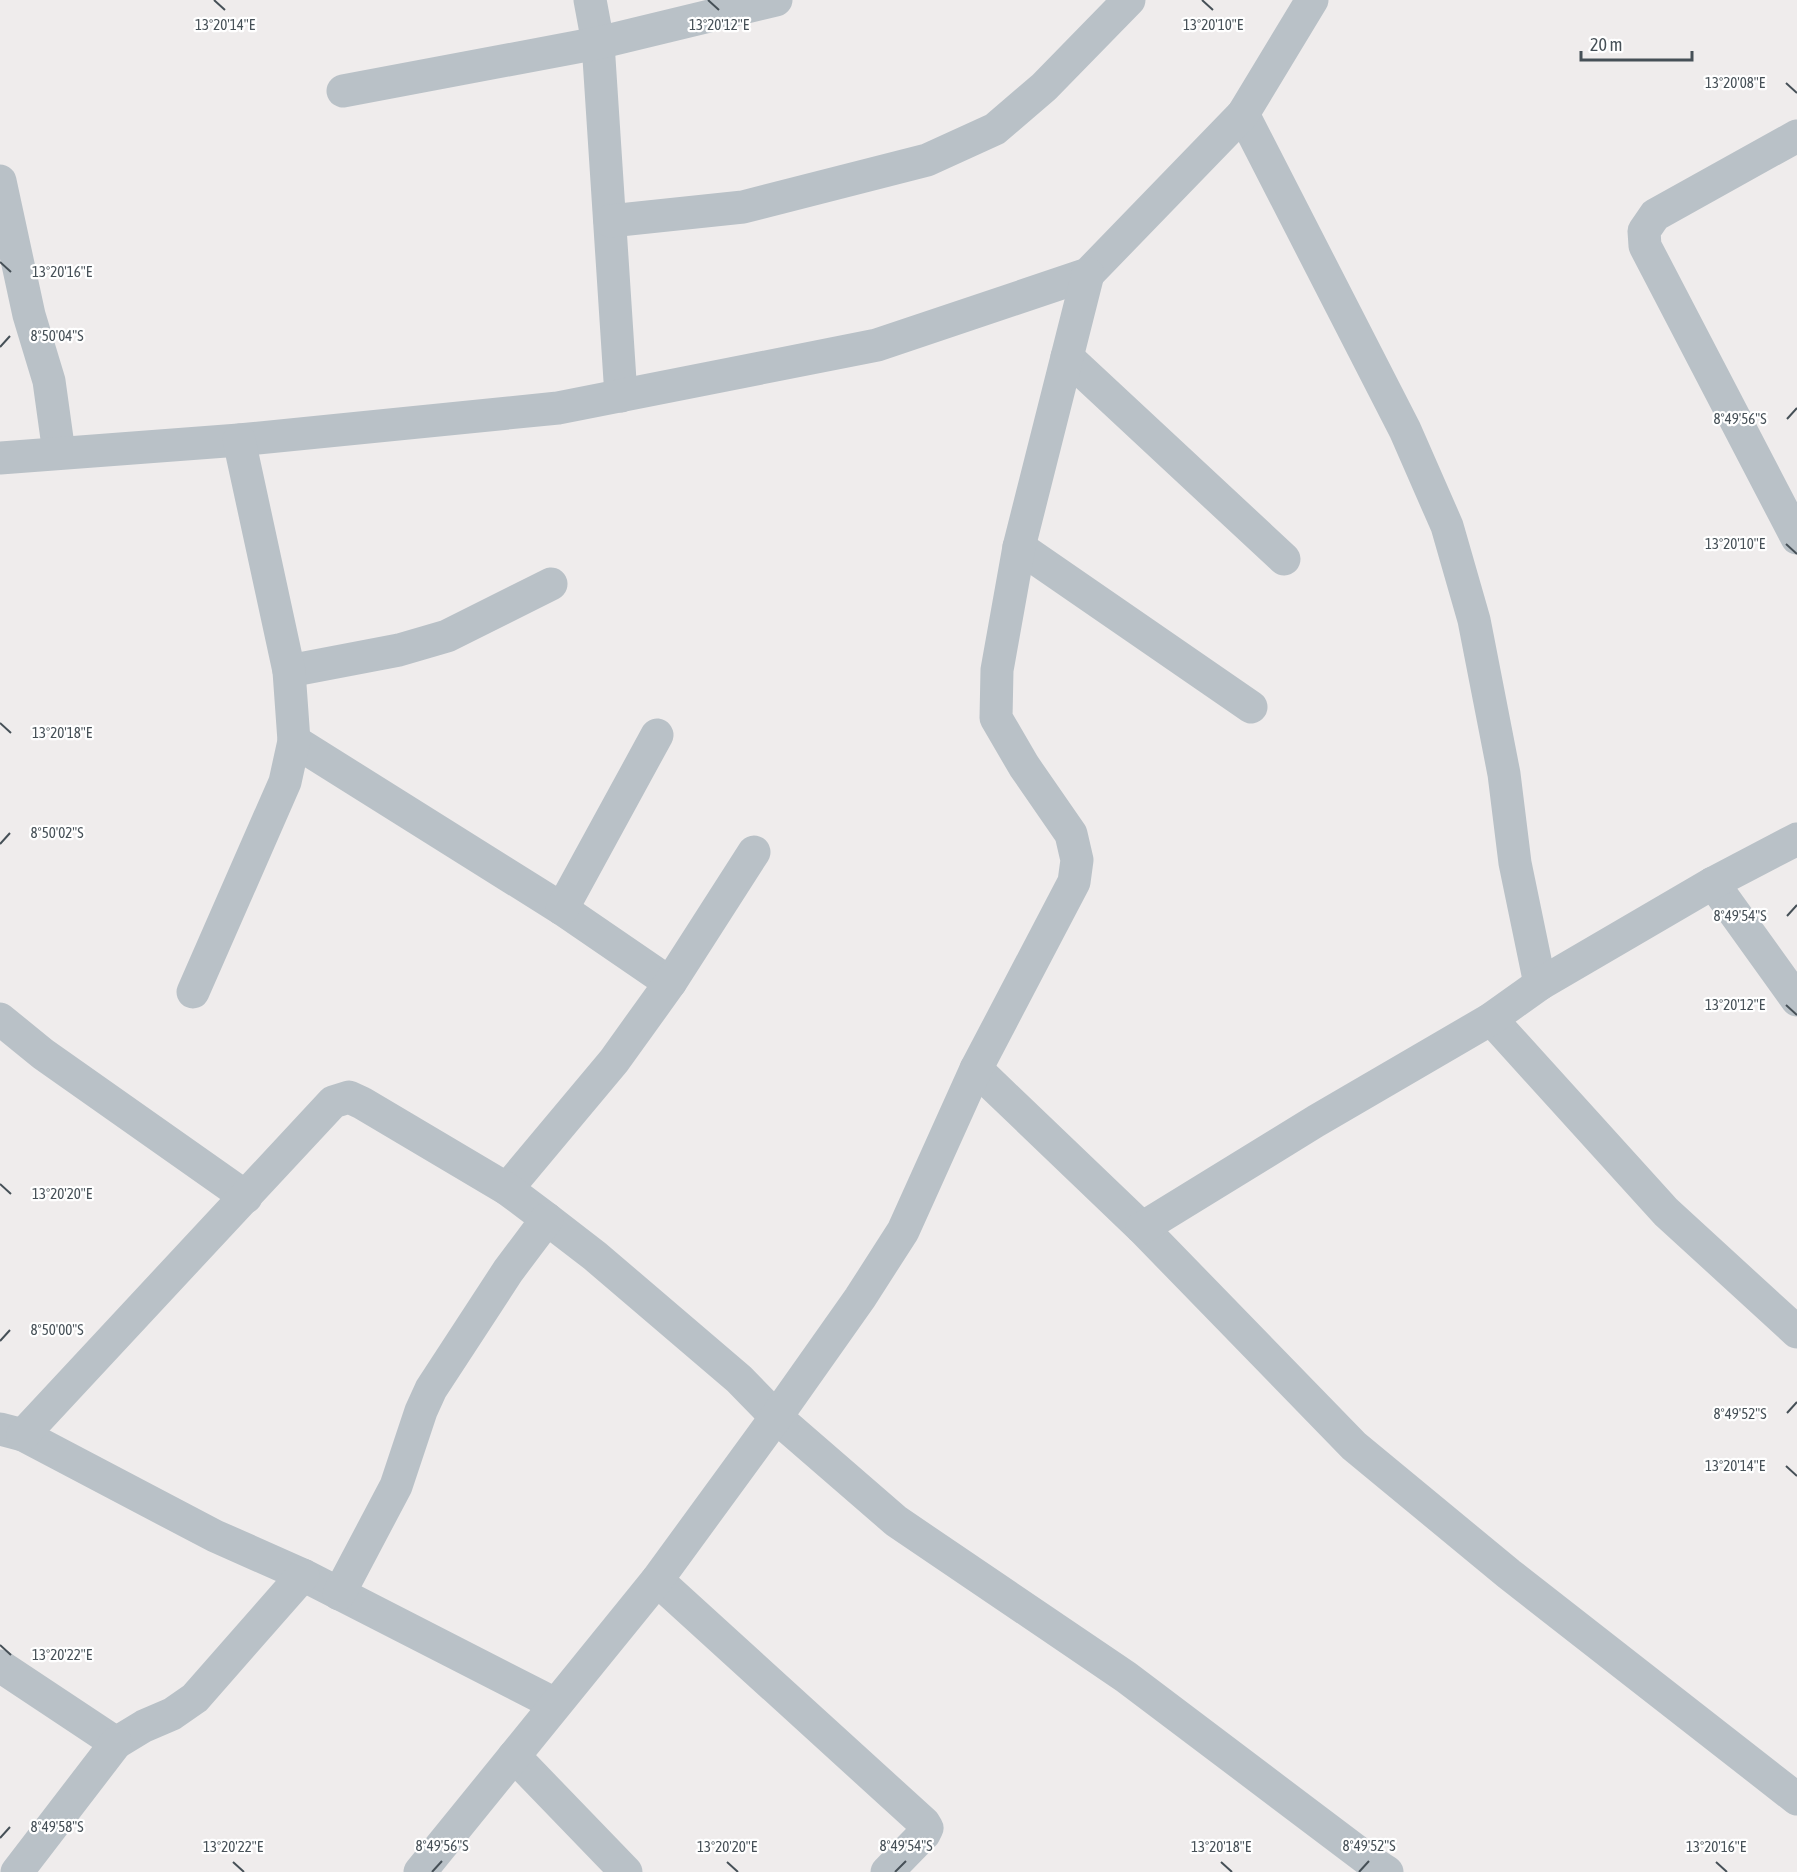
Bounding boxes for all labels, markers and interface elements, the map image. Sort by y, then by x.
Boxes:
text: 13°20'14"E [195,16,256,33]
text: 13°20'12"E [689,16,750,33]
text: 13°20'10"E [1183,16,1244,33]
scale bar [1581,24,1692,62]
text: 20 m [1590,34,1622,55]
text: 13°20'08"E [1705,74,1766,91]
text: 13°20'16"E [32,263,93,280]
text: 8°50'04"S [30,327,84,344]
text: 8°49'56"S [1713,410,1767,427]
text: 13°20'10"E [1705,535,1766,552]
text: 13°20'18"E [32,724,93,741]
text: 8°50'02"S [30,824,84,841]
text: 8°49'54"S [1713,907,1767,924]
text: 13°20'12"E [1705,996,1766,1013]
text: 13°20'20"E [32,1185,93,1202]
text: 8°50'00"S [30,1321,84,1338]
text: 8°49'52"S [1713,1405,1767,1422]
text: 13°20'14"E [1705,1457,1766,1474]
text: 13°20'22"E [32,1646,93,1663]
text: 8°49'58"S [30,1818,84,1835]
text: 8°49'56"S [415,1837,469,1854]
text: 8°49'54"S [879,1837,933,1854]
text: 8°49'52"S [1342,1837,1396,1854]
text: 13°20'22"E [203,1838,264,1855]
text: 13°20'20"E [697,1838,758,1855]
text: 13°20'18"E [1191,1838,1252,1855]
text: 13°20'16"E [1686,1838,1747,1855]

